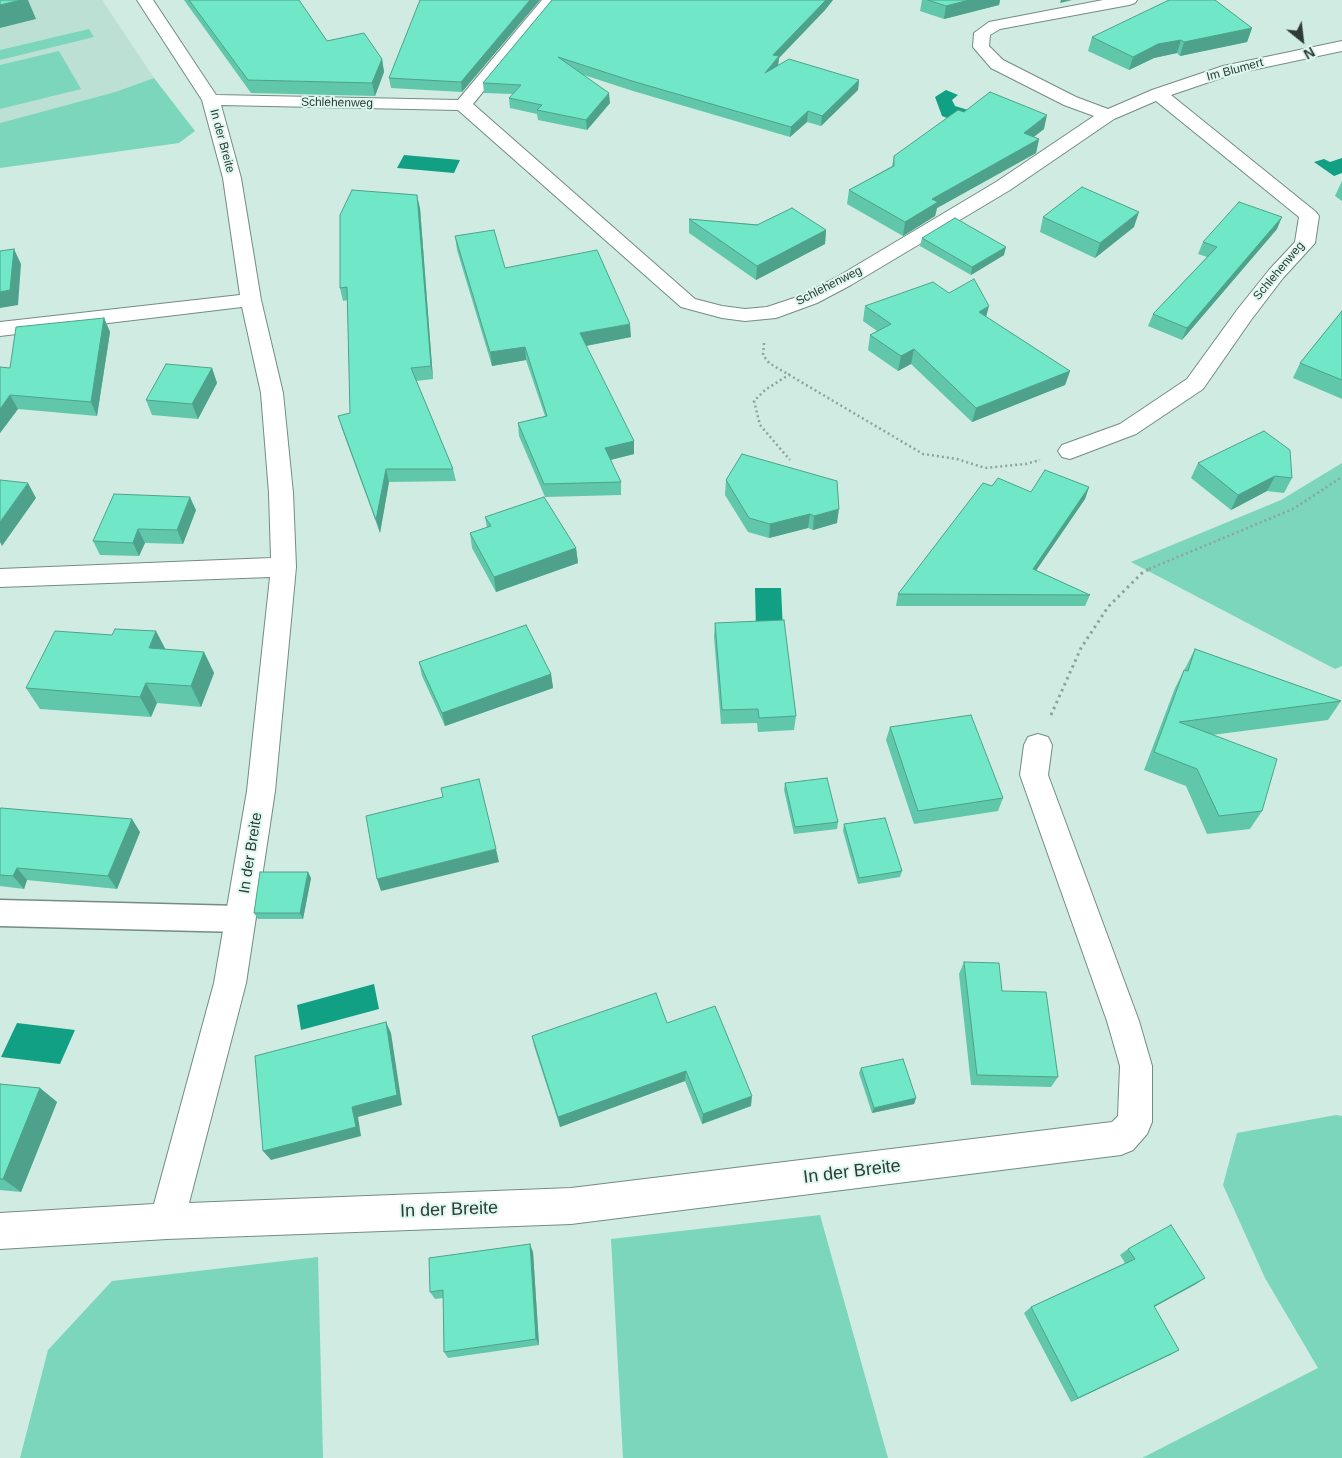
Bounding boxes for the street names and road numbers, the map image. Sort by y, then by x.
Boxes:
street label: Im Blumert [1205,56,1265,84]
street label: Schlehenweg [301,95,373,111]
street label: In der Breite [207,108,237,174]
street label: Schlehenweg [1250,239,1308,303]
street label: Schlehenweg [794,263,864,309]
street label: In der Breite [236,811,266,895]
street label: In der Breite [802,1155,902,1189]
street label: In der Breite [400,1197,498,1223]

